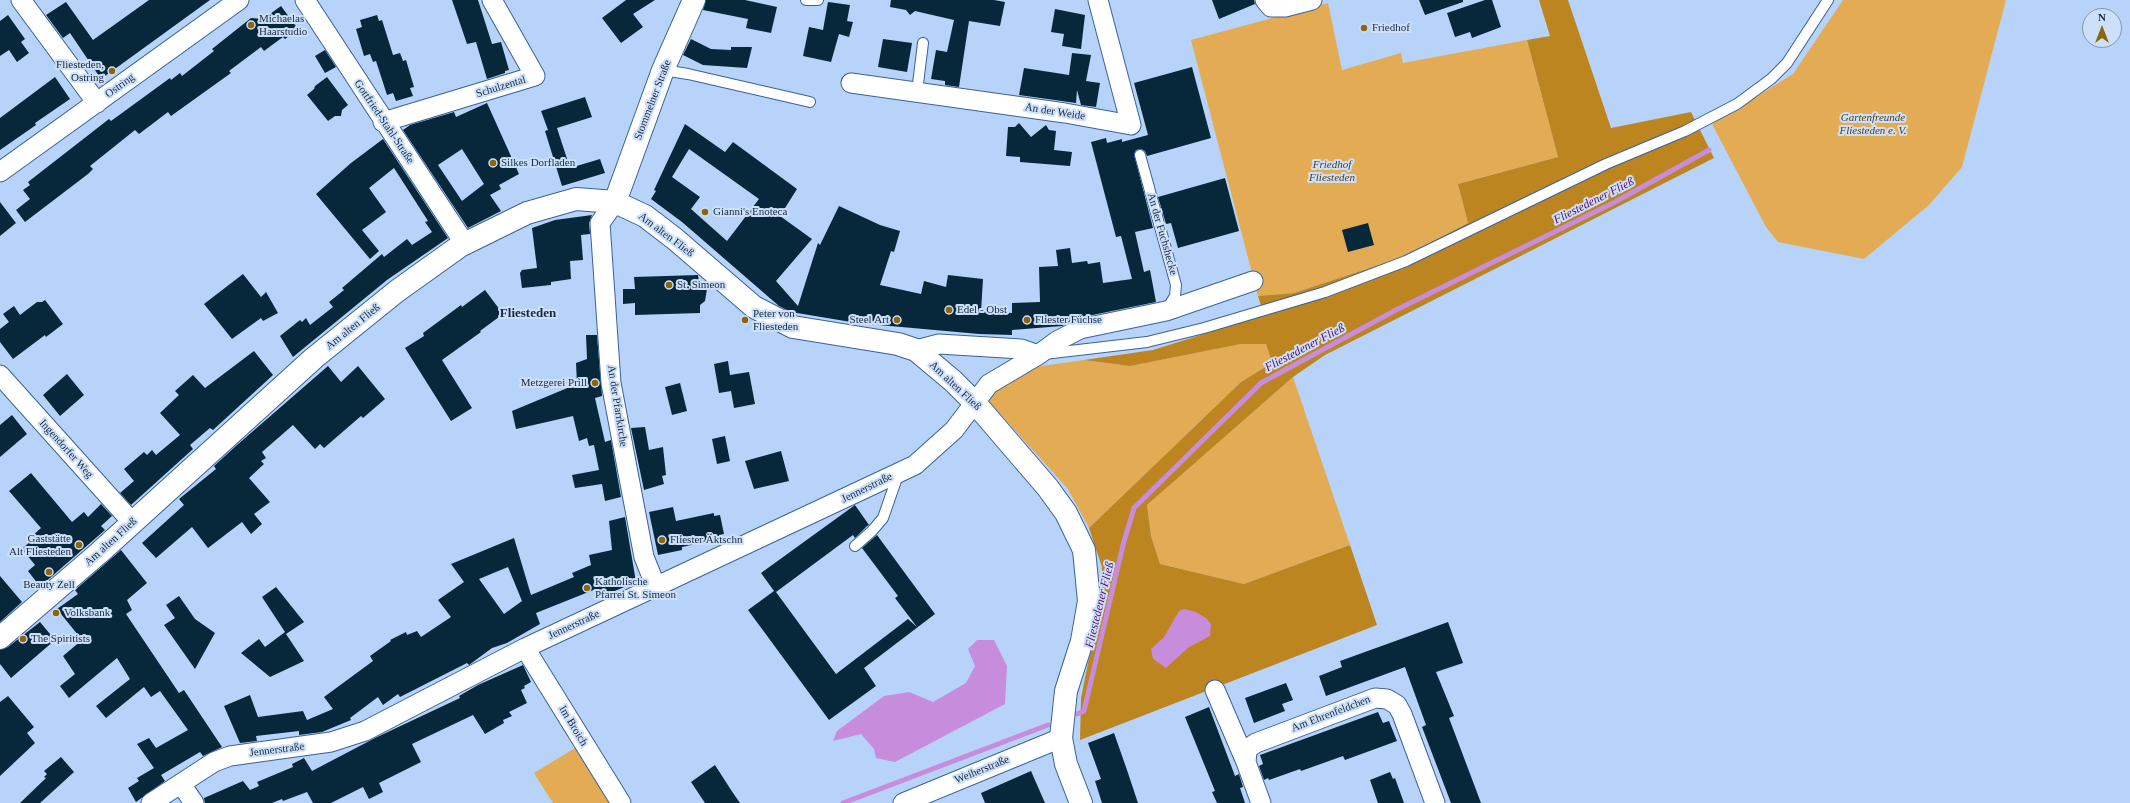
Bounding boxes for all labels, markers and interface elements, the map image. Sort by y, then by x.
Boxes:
north arrow [2082,8,2122,48]
text: N [2098,11,2106,23]
place label: Michaelas Haarstudio [259,12,307,38]
marker: Michaelas Haarstudio [246,20,256,30]
place label: Friedhof [1372,21,1410,35]
marker: Friedhof [1359,23,1369,33]
place label: Fliesteden, Ostring [56,58,104,84]
street label: Stommelner Straße [632,58,674,142]
marker: Fliesteden, Ostring [107,66,117,76]
street label: Ostring [103,71,137,101]
street label: Schulzental [475,73,527,101]
street label: Gottfried-Stahl-Straße [351,78,417,166]
street label: An der Weide [1024,101,1086,123]
park label: Gartenfreunde Fliesteden e. V. [1840,111,1906,137]
place label: Silkes Dorfladen [501,156,575,170]
marker: Silkes Dorfladen [488,158,498,168]
park label: Friedhof Fliesteden [1309,158,1355,184]
water label: Fliestedener Fließ [1551,175,1637,227]
street label: An der Fuchshecke [1144,191,1180,277]
place label: Gianni's Enoteca [713,205,787,219]
marker: Gianni's Enoteca [700,207,710,217]
street label: Am alten Fließ [636,210,696,260]
place label: St. Simeon [677,278,725,292]
marker: St. Simeon [664,280,674,290]
street label: Am alten Fließ [323,301,383,353]
place label: Edel - Obst [957,303,1007,317]
marker: Edel - Obst [944,305,954,315]
district label: Fliesteden [500,306,556,322]
place label: Peter von Fliesteden [753,307,798,333]
place label: Steel Art [850,313,889,327]
place label: Fliester Füchse [1035,313,1102,327]
marker: Peter von Fliesteden [740,315,750,325]
marker: Steel Art [892,315,902,325]
marker: Fliester Füchse [1022,315,1032,325]
water label: Fliestedener Fließ [1263,321,1347,375]
street label: Am alten Fließ [926,359,984,413]
street label: An der Pfarrkirche [604,364,630,448]
place label: Metzgerei Prill [521,376,587,390]
marker: Metzgerei Prill [590,378,600,388]
street label: Ingendorfer Weg [36,417,96,481]
street label: Jennerstraße [839,470,895,506]
street label: Am alten Fließ [82,515,140,569]
place label: Gaststätte Alt Fliesteden [9,532,71,558]
place label: Fliester Äktschn [670,533,742,547]
marker: Fliester Äktschn [657,535,667,545]
marker: Gaststätte Alt Fliesteden [74,540,84,550]
water label: Fliestedener Fließ [1082,560,1118,650]
marker: Beauty Zell [44,567,54,577]
place label: Katholische Pfarrei St. Simeon [595,575,676,601]
place label: Beauty Zell [23,578,75,592]
marker: Katholische Pfarrei St. Simeon [582,583,592,593]
place label: Volksbank [64,606,110,620]
street label: Jennerstraße [546,607,602,643]
marker: Volksbank [51,608,61,618]
place label: The Spiritists [31,632,90,646]
marker: The Spiritists [18,634,28,644]
street label: Am Ehrenfeldchen [1290,693,1372,735]
street label: Im Broich [556,703,590,749]
street label: Jennerstraße [249,740,305,760]
street label: Weiherstraße [953,753,1011,787]

